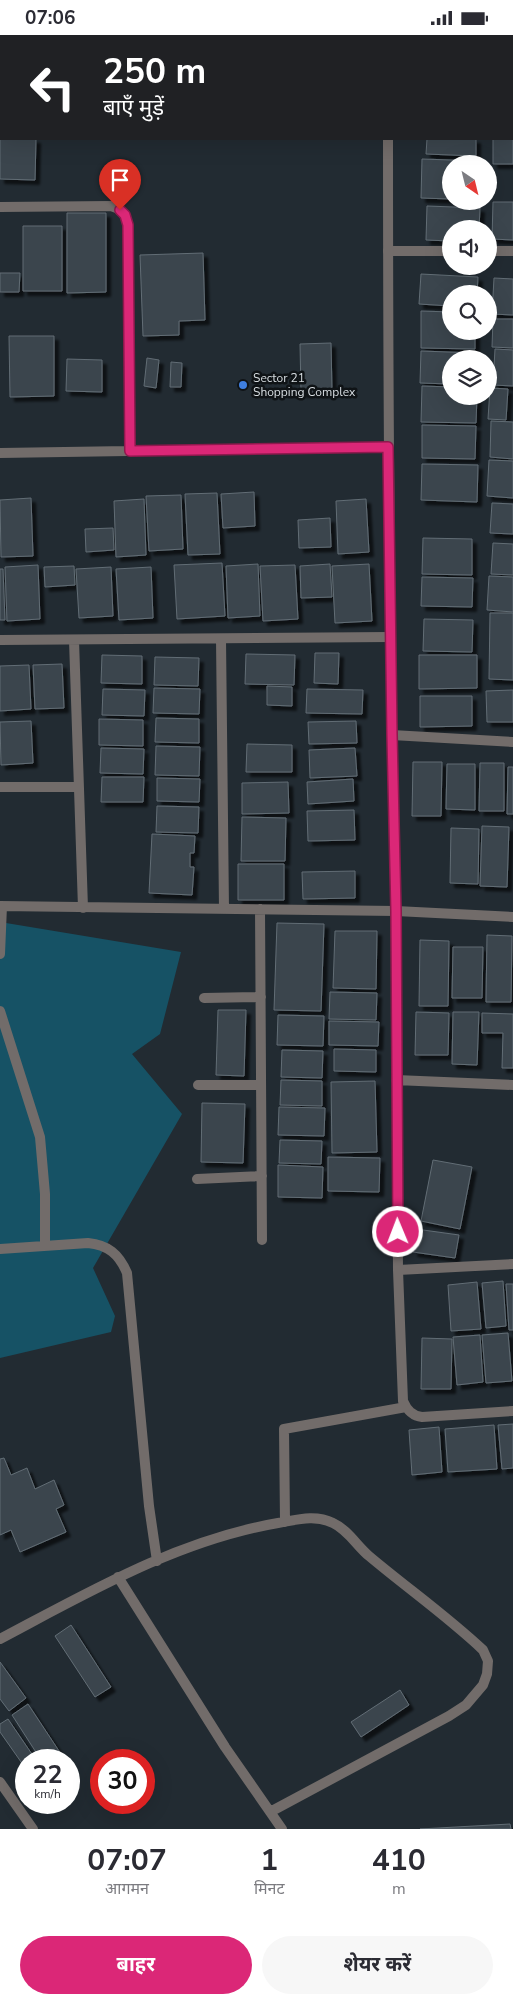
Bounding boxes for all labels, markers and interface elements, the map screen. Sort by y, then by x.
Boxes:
text: 07:06 [25,5,75,31]
text: 250 m [103,48,206,95]
icon: left [20,55,85,120]
text: बाएँ मुड़ें [103,93,164,123]
north arrow [442,155,498,210]
map controls [442,155,497,405]
pin [99,159,141,210]
icon: arrive [106,166,134,194]
button: sound [442,220,497,275]
button: search [442,285,497,340]
button: layers [442,350,497,405]
place label: Sector 21 Shopping Complex [253,370,356,400]
marker: Sector 21 Shopping Complex [237,379,249,391]
position arrow [371,1205,423,1257]
speed limit sign: 30 [90,1749,155,1814]
text: 22 [32,1758,63,1792]
text: km/h [34,1786,61,1802]
text: 07:07 [87,1840,167,1881]
text: 1 [260,1840,278,1881]
text: 410 [372,1840,426,1881]
text: आगमन [105,1878,149,1900]
text: मिनट [254,1878,285,1900]
text: m [392,1878,406,1900]
button: बाहर [20,1936,252,1994]
button: शेयर करें [262,1936,493,1994]

